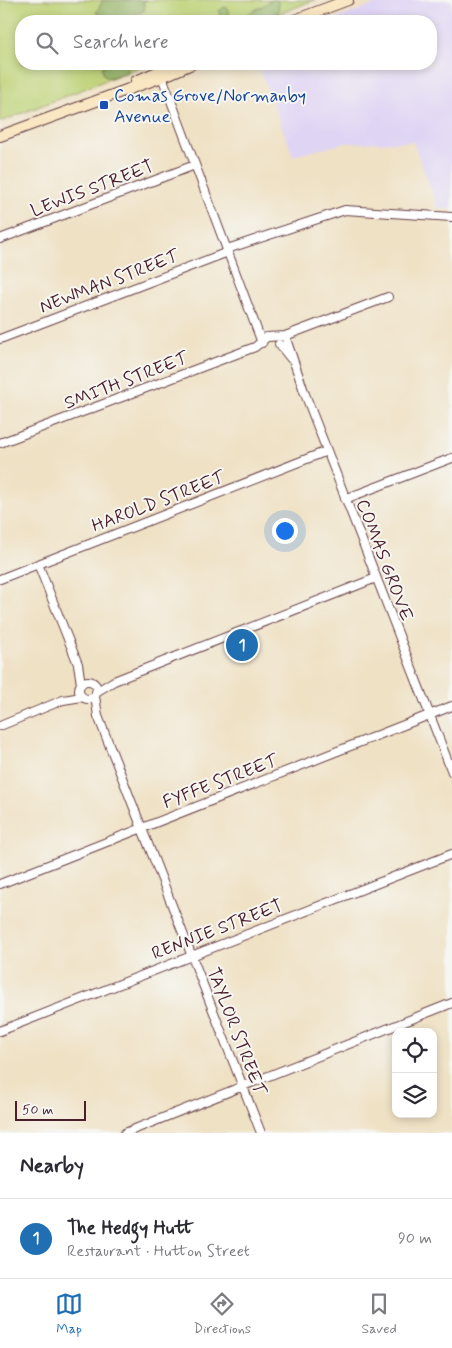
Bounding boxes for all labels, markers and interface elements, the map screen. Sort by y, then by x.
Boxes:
search box [15,15,437,70]
icon: search [33,29,61,57]
text: Search here [73,30,169,55]
place label: Comas Grove/Normanby Avenue [114,84,306,129]
marker: Comas Grove/Normanby Avenue [98,99,110,111]
street label: LEWIS STREET [27,154,157,223]
street label: NEWMAN STREET [36,244,183,320]
street label: SMITH STREET [61,346,192,416]
street label: HAROLD STREET [88,465,229,538]
street label: COMAS GROVE [350,496,418,625]
your location [272,518,298,544]
pin: 1 [226,626,258,664]
street label: FYFFE STREET [159,749,282,815]
street label: RENNIE STREET [148,894,286,966]
street label: TAYLOR STREET [201,964,272,1099]
map controls [392,1028,437,1118]
button: locate [392,1028,437,1073]
button: layers [392,1073,437,1118]
scale bar [15,1098,86,1121]
text: 50 m [22,1101,53,1119]
text: Nearby [20,1152,84,1180]
text: The Hedgy Hutt [67,1216,194,1241]
text: 1 [32,1228,40,1249]
text: 90 m [398,1228,432,1249]
text: Restaurant · Hutton Street [67,1241,250,1262]
tab: Map [55,1290,83,1338]
tab: Directions [194,1290,251,1338]
tab: Saved [361,1290,397,1338]

